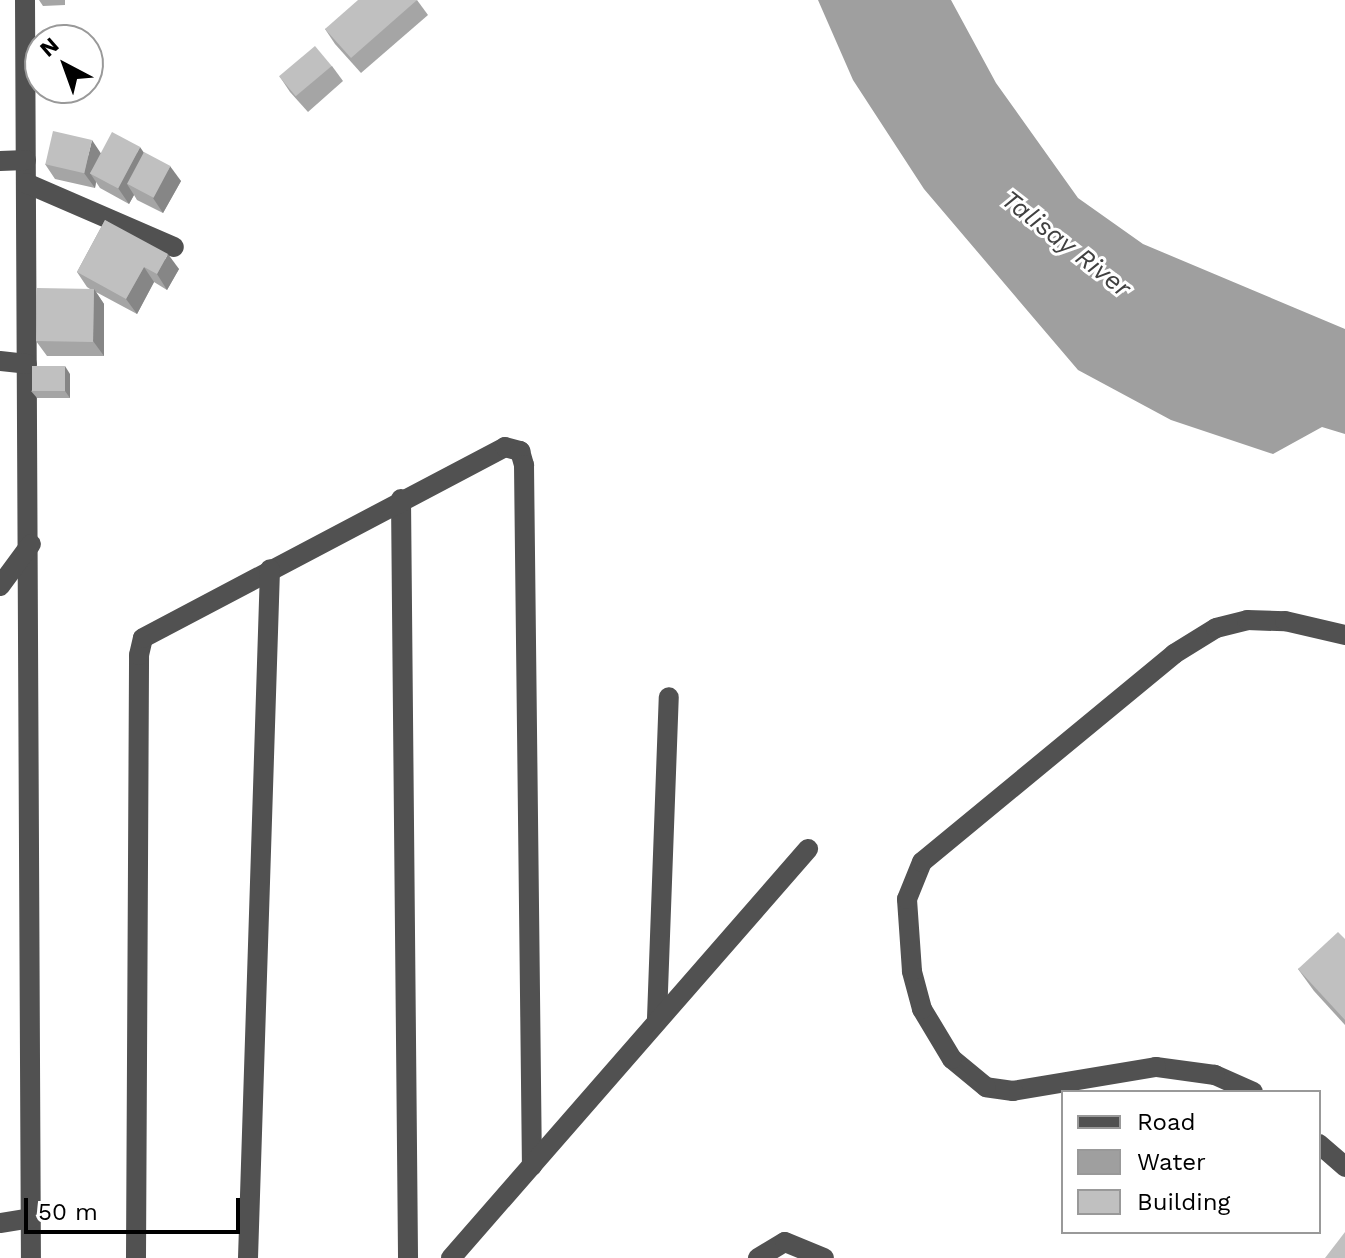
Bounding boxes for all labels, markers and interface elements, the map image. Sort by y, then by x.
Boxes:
north arrow [24,24,104,104]
text: N [35,32,64,62]
water label: Talisay River [995,184,1137,304]
legend [1061,1090,1321,1234]
text: Road [1137,1108,1196,1136]
text: Water [1137,1148,1206,1176]
scale bar [28,1182,244,1232]
text: Building [1137,1188,1230,1216]
text: 50 m [38,1198,98,1226]

